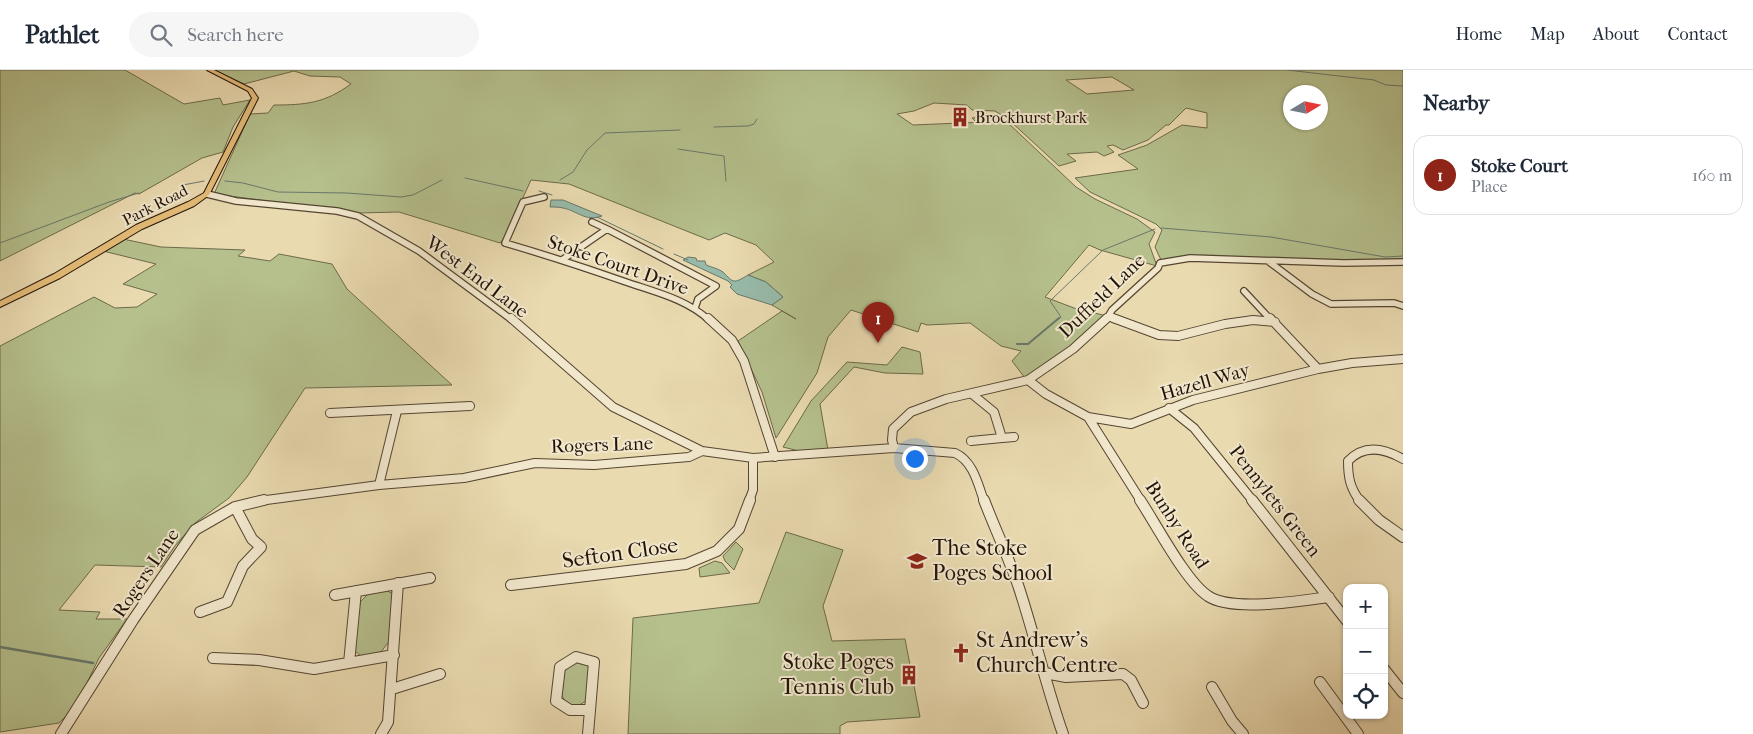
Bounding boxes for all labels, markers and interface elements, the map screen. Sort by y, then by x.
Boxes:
search box [129,12,479,57]
text: Pathlet [25,21,99,49]
icon: search [147,21,175,49]
text: Search here [187,24,284,46]
text: Home [1455,24,1502,45]
text: Map [1530,24,1565,45]
text: About [1593,24,1639,45]
text: Contact [1667,24,1728,45]
north arrow [1283,85,1328,130]
text: Nearby [1423,91,1489,115]
building icon: Brockhurst Park [949,106,971,128]
place label: Brockhurst Park [975,108,1088,127]
text: Stoke Court [1471,155,1568,177]
text: 1 [1437,166,1443,185]
text: 160 m [1692,166,1732,185]
text: Place [1471,177,1507,196]
street label: Park Road [119,180,191,230]
street label: West End Lane [421,231,532,323]
street label: Stoke Court Drive [545,231,691,299]
street label: Duffield Lane [1054,249,1150,343]
pin: 1 [862,302,894,343]
street label: Hazell Way [1158,358,1253,405]
street label: Rogers Lane [550,432,654,458]
street label: Pennylets Green [1225,441,1325,561]
your location [902,446,928,472]
street label: Bunby Road [1141,477,1214,573]
street label: Rogers Lane [108,524,184,622]
street label: Sefton Close [560,532,680,574]
place label: The Stoke Poges School [932,535,1053,586]
school or university icon: The Stoke Poges School [906,550,928,572]
map controls [1343,584,1388,719]
button: + [1343,584,1388,629]
place label: St Andrew's Church Centre [976,627,1118,678]
button: − [1343,629,1388,674]
church icon: St Andrew's Church Centre [950,642,972,664]
place label: Stoke Poges Tennis Club [781,649,894,700]
building icon: Stoke Poges Tennis Club [898,664,920,686]
button: locate [1343,674,1388,719]

